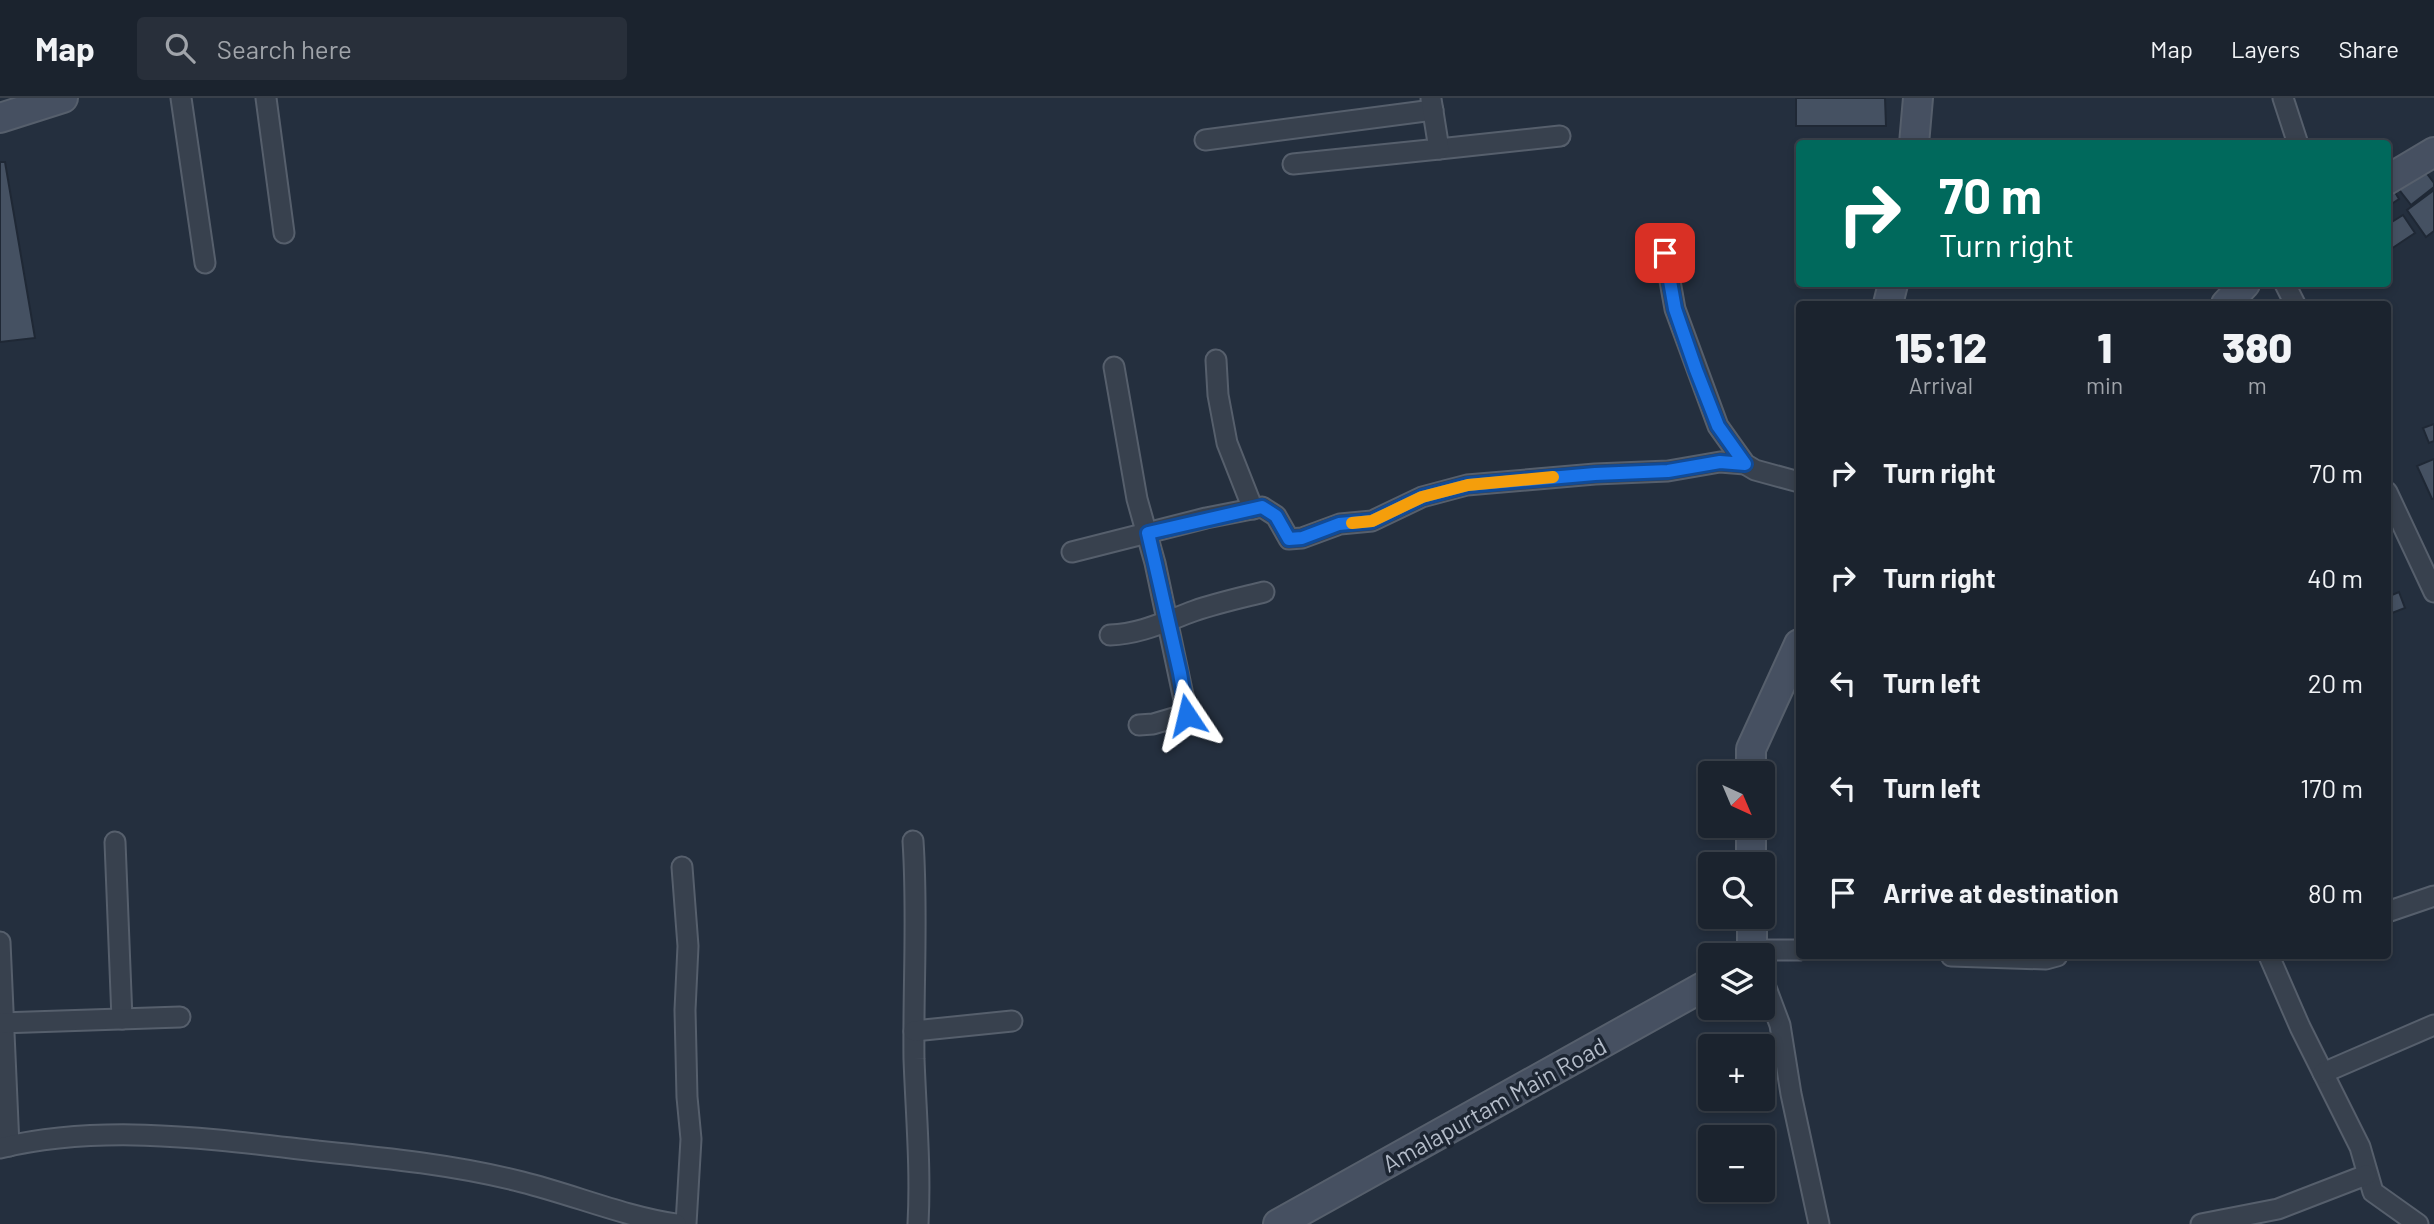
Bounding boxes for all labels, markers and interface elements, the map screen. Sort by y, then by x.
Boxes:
search box [137,17,627,80]
text: Map [35,28,95,68]
icon: search [161,29,199,67]
text: Search here [217,33,352,64]
text: Map [2150,34,2193,63]
text: Layers [2231,34,2300,63]
text: Share [2338,34,2399,63]
text: 70 m [1939,165,2042,224]
icon: right [1824,168,1915,259]
pin [1635,223,1695,283]
text: Turn right [1939,225,2074,263]
icon: arrive [1646,234,1684,272]
text: 15:12 [1895,321,1987,371]
text: 1 [2097,321,2112,371]
text: 380 [2222,321,2292,371]
text: Arrival [1909,371,1973,399]
text: min [2086,371,2123,399]
text: m [2248,371,2267,399]
icon: right [1824,454,1862,492]
text: Turn right [1883,457,1996,488]
text: 70 m [2309,457,2363,488]
icon: right [1824,559,1862,597]
text: Turn right [1883,562,1996,593]
text: 40 m [2307,562,2363,593]
icon: left [1824,664,1862,702]
text: Turn left [1883,667,1981,698]
text: 20 m [2308,667,2363,698]
position arrow [1150,678,1224,752]
north arrow [1698,761,1774,838]
map controls [1698,761,1775,1202]
icon: left [1824,769,1862,807]
text: Turn left [1883,772,1981,803]
text: 170 m [2300,772,2363,803]
button: search [1698,852,1775,929]
icon: arrive [1824,874,1862,912]
text: Arrive at destination [1883,877,2119,908]
text: 80 m [2308,877,2363,908]
button: layers [1698,943,1775,1020]
street label: Amalapurtam Main Road [1377,1030,1611,1178]
button: + [1698,1034,1775,1111]
button: − [1698,1125,1775,1202]

